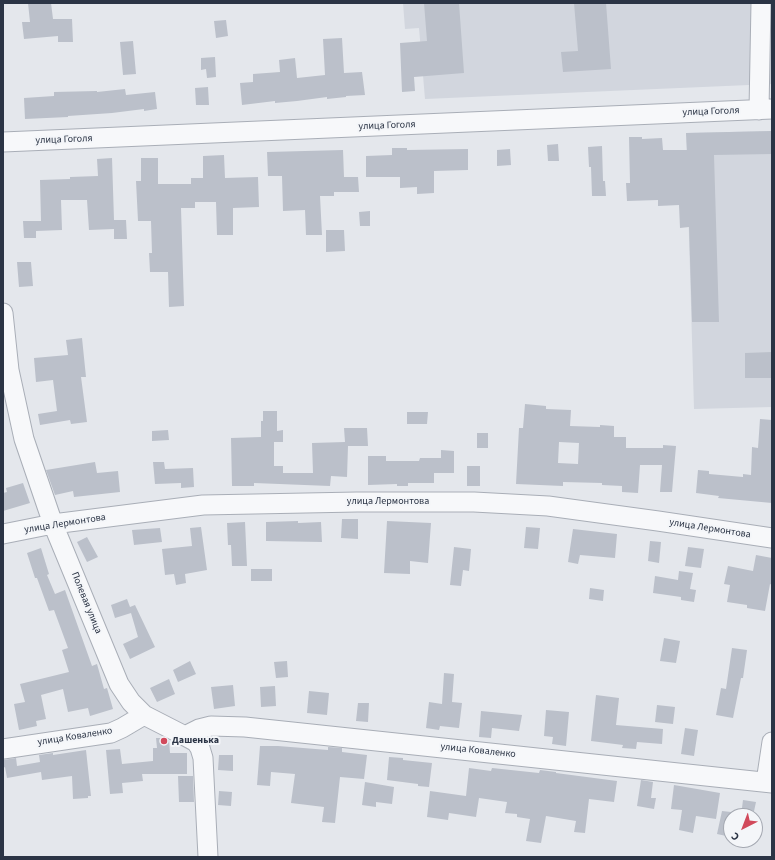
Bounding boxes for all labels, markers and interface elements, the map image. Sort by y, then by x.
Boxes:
street label: улица Гоголя [682,105,740,119]
street label: улица Гоголя [358,119,416,133]
street label: улица Гоголя [35,133,93,147]
street label: улица Лермонтова [347,496,429,508]
street label: улица Лермонтова [23,512,107,536]
street label: улица Лермонтова [668,517,752,541]
street label: Полевая улица [68,570,104,636]
street label: улица Коваленко [37,725,113,749]
place label: Дашенька [172,735,219,747]
marker: Дашенька [159,736,169,746]
street label: улица Коваленко [440,741,516,761]
north arrow [723,808,763,848]
text: С [728,829,743,844]

